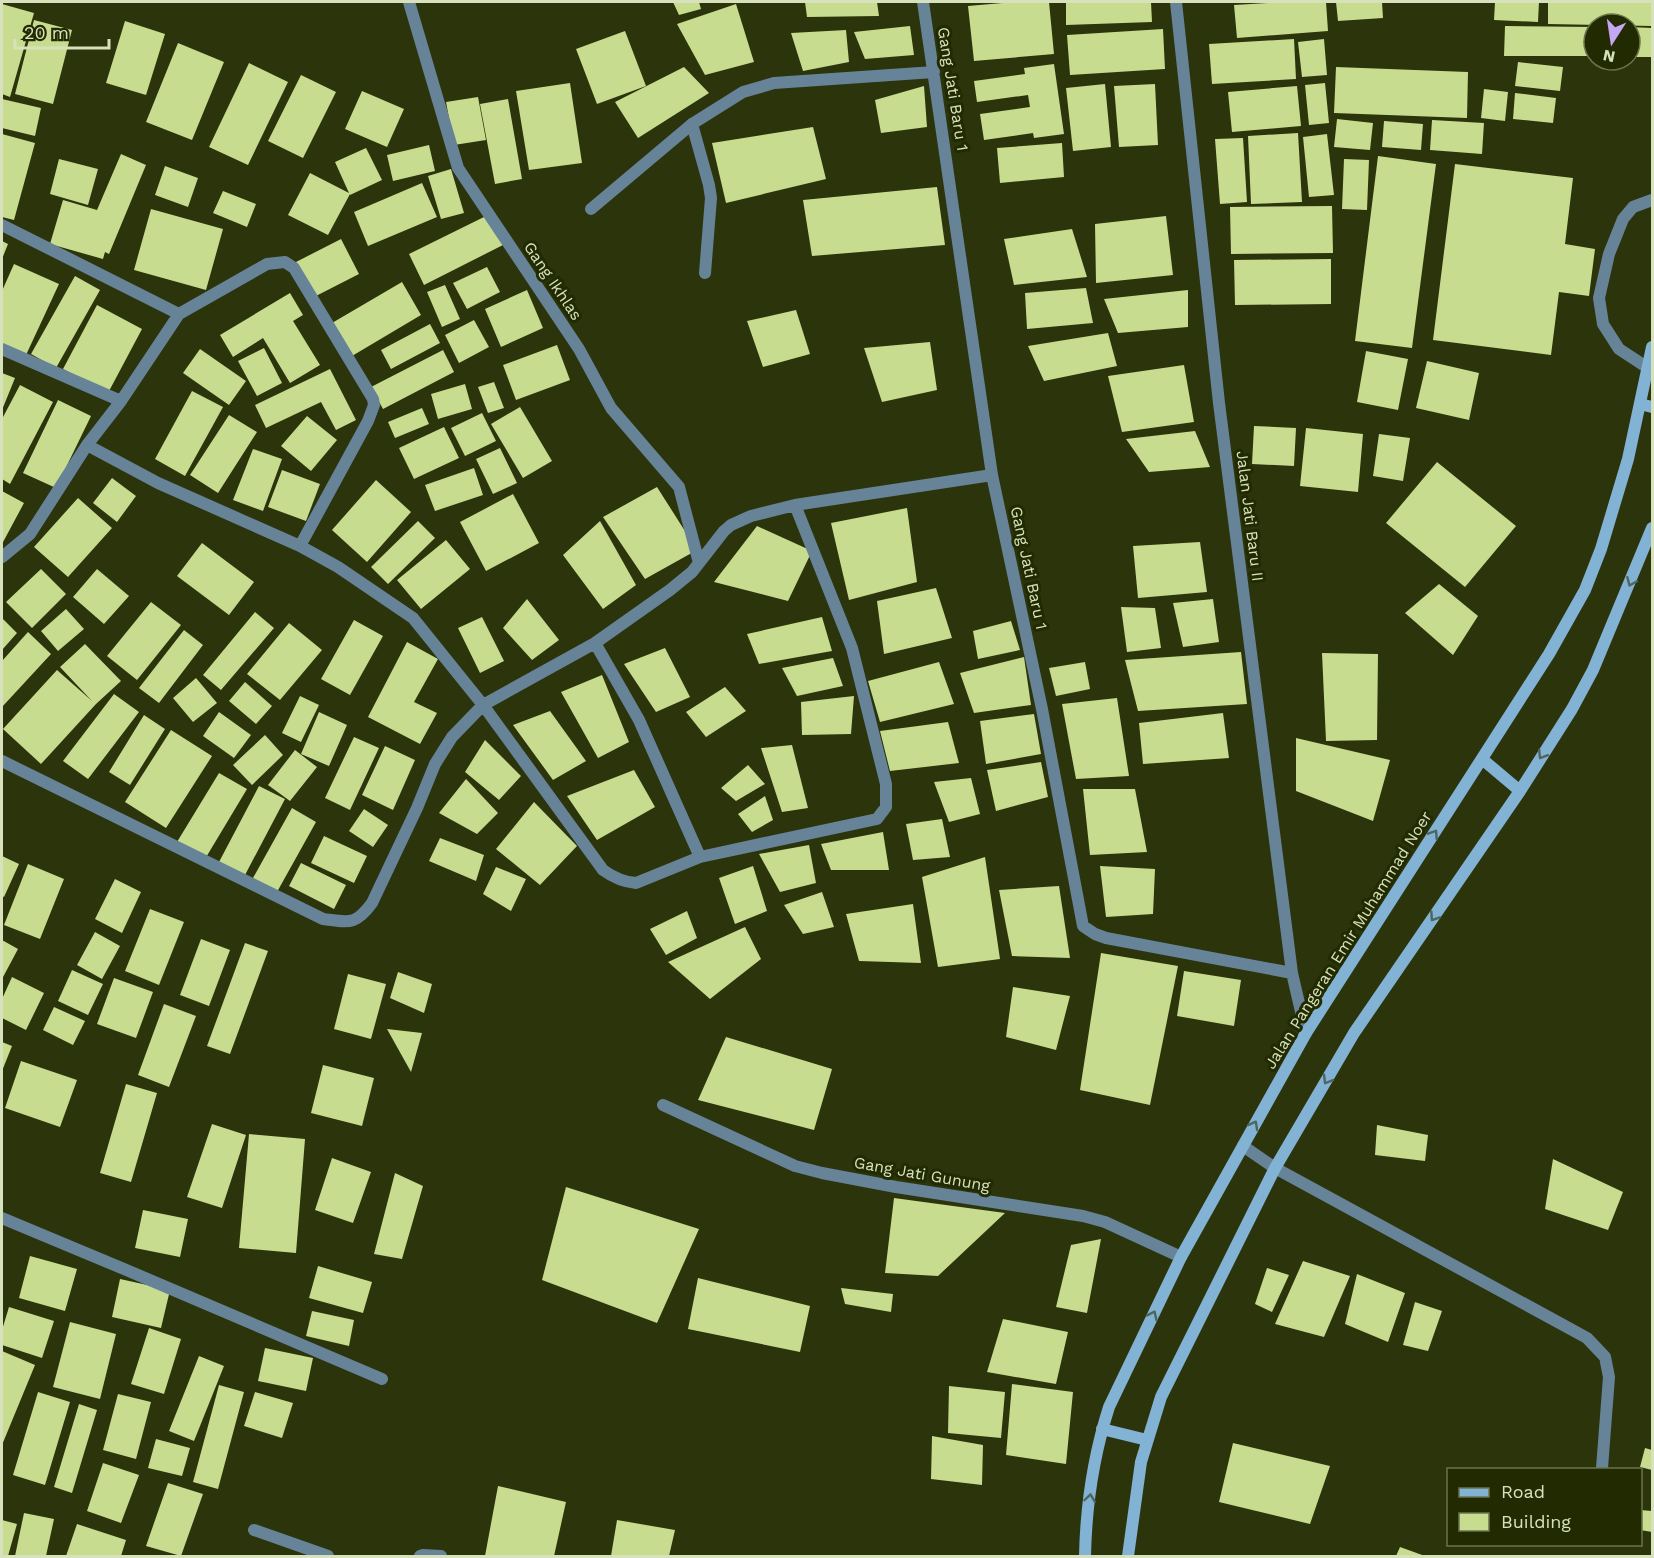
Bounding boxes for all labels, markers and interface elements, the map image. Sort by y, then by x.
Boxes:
scale bar [15,12,110,50]
north arrow [1582,12,1642,72]
text: 20 m [24,22,69,43]
street label: Gang Jati Baru 1 [934,26,972,152]
text: N [1601,46,1617,67]
street label: Gang Ikhlas [520,238,586,324]
street label: Jalan Jati Baru II [1233,450,1267,582]
street label: Gang Jati Baru 1 [1007,505,1051,631]
one-way arrow [1626,576,1638,587]
one-way arrow [1539,749,1550,760]
street label: Jalan Pangeran Emir Muhammad Noer [1260,807,1436,1072]
one-way arrow [1427,830,1439,840]
one-way arrow [1430,911,1441,922]
one-way arrow [1322,1074,1334,1084]
one-way arrow [1247,1121,1258,1131]
street label: Gang Jati Gunung [853,1153,992,1195]
one-way arrow [1145,1311,1157,1322]
legend [1447,1468,1642,1546]
text: Road [1501,1481,1545,1502]
one-way arrow [1084,1494,1096,1503]
text: Building [1501,1511,1571,1532]

